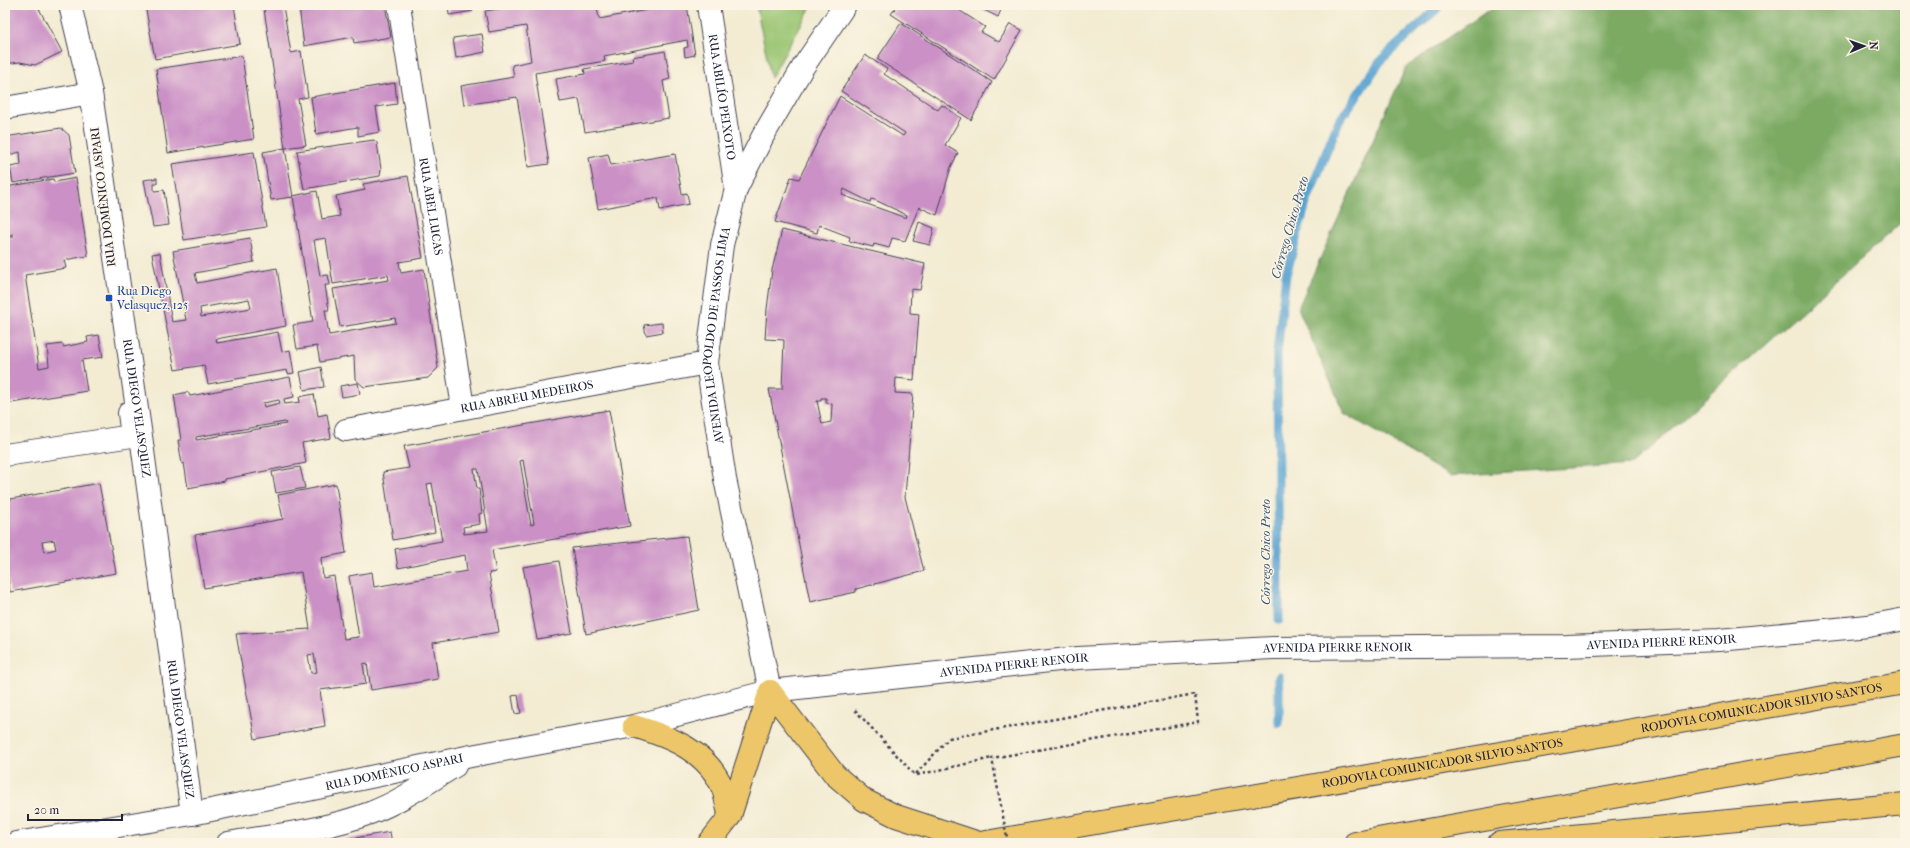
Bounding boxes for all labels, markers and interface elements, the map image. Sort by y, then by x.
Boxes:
north arrow [1844,26,1884,66]
street label: RUA ABILÍO PEIXOTO [705,33,738,161]
text: N [1867,41,1880,51]
street label: RUA DOMÊNICO ASPARI [86,126,119,268]
street label: RUA ABEL LUCAS [416,156,446,256]
water label: Córrego Chico Preto [1268,174,1311,280]
street label: AVENIDA LEOPOLDO DE PASSOS LIMA [700,225,733,446]
place label: Rua Diego Velasquez, 125 [116,284,188,312]
marker: Rua Diego Velasquez, 125 [104,293,114,303]
street label: RUA DIEGO VELASQUEZ [120,338,154,479]
street label: RUA ABREU MEDEIROS [459,377,594,416]
water label: Córrego Chico Preto [1258,498,1273,605]
street label: AVENIDA PIERRE RENOIR [1585,631,1738,652]
street label: AVENIDA PIERRE RENOIR [1261,640,1414,656]
street label: AVENIDA PIERRE RENOIR [938,650,1090,680]
street label: RUA DIEGO VELASQUEZ [164,659,197,800]
street label: RODOVIA COMUNICADOR SILVIO SANTOS [1640,680,1883,736]
street label: RODOVIA COMUNICADOR SILVIO SANTOS [1320,735,1564,791]
street label: RUA DOMÊNICO ASPARI [324,751,465,793]
scale bar [28,796,122,822]
text: 20 m [34,803,59,817]

